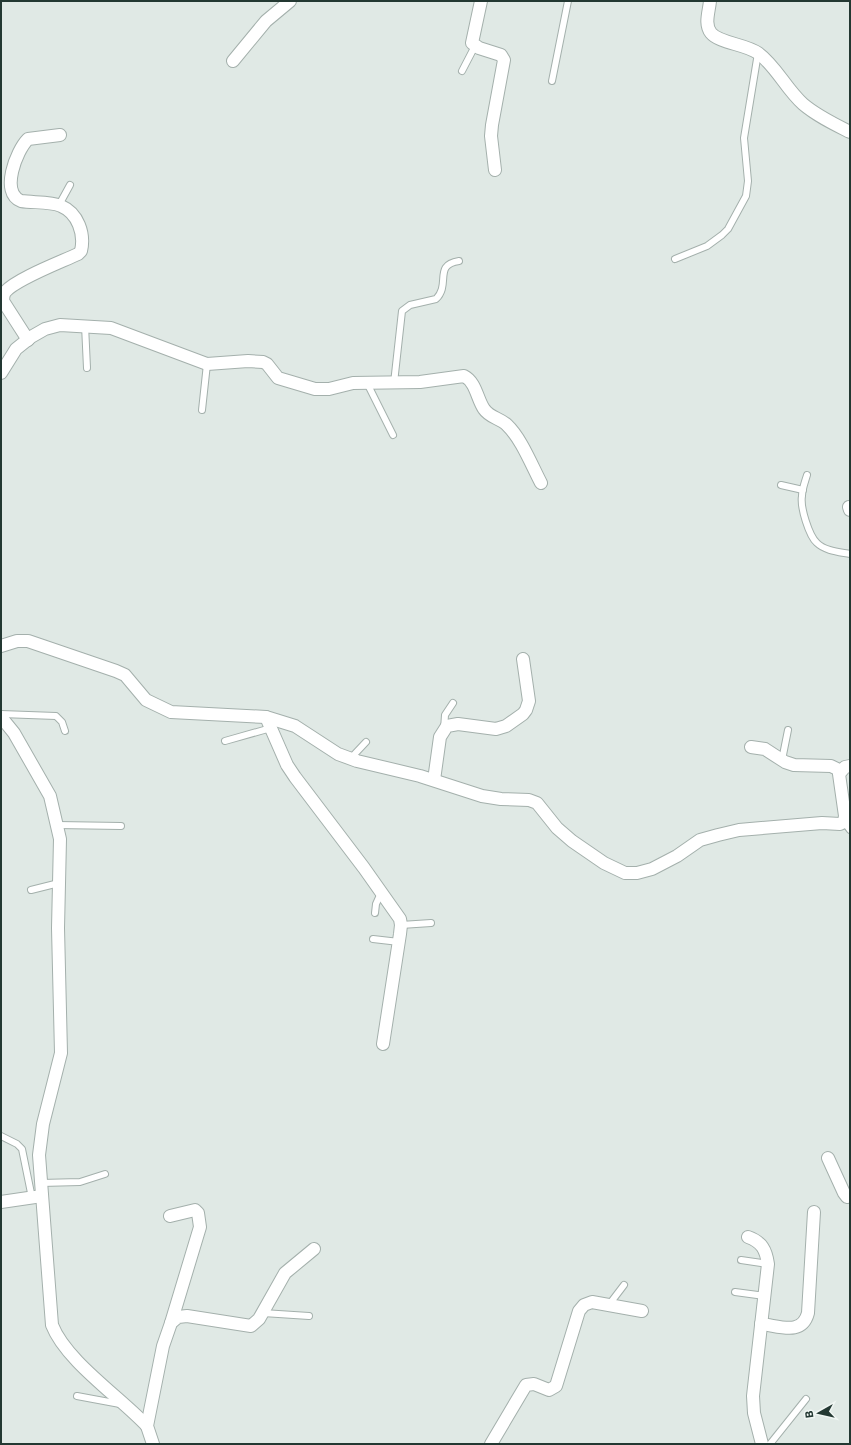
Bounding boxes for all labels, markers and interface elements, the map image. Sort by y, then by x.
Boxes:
north arrow [799,1393,839,1433]
text: B [802,1410,817,1419]

